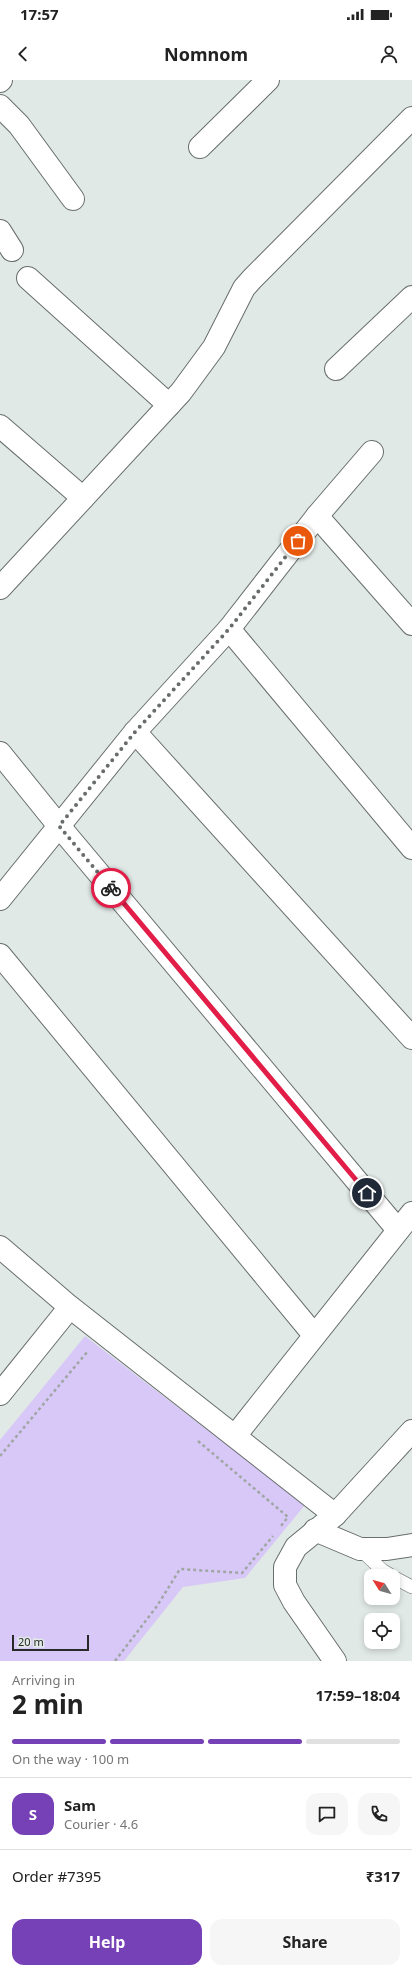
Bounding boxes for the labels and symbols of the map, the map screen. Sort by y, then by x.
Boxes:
pin [281,524,315,558]
courier [91,868,131,908]
pin [350,1176,384,1210]
north arrow [364,1569,400,1605]
scale bar [12,1633,89,1652]

